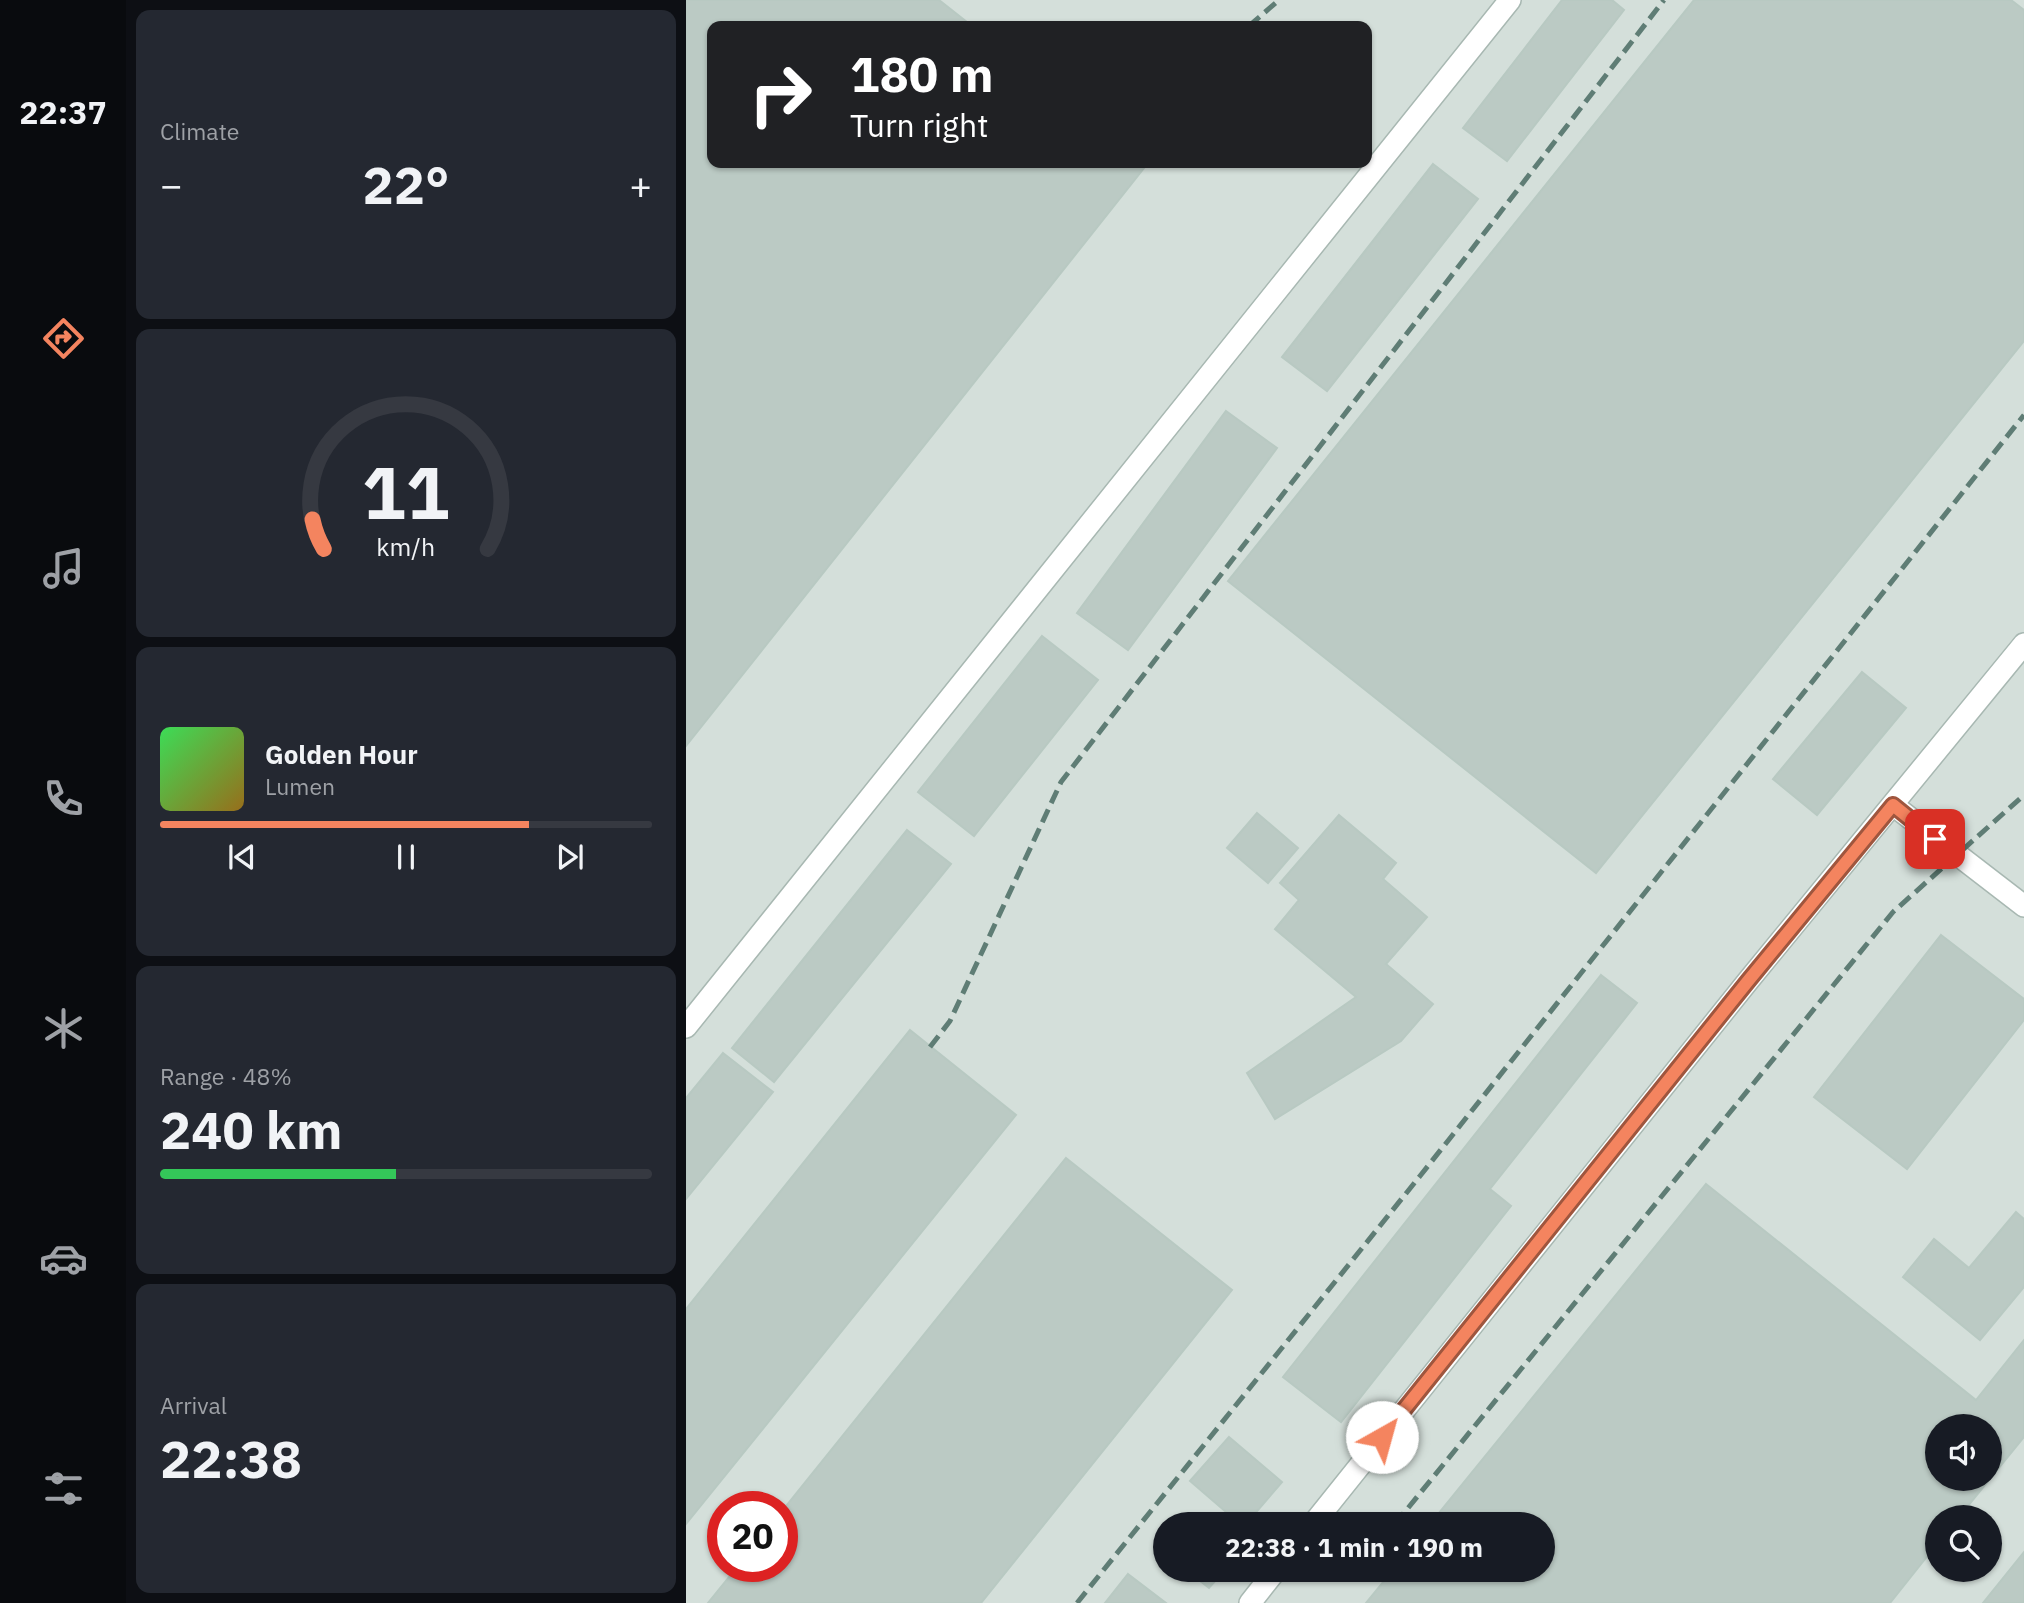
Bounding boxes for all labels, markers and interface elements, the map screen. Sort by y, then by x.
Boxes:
text: 180 m [850,42,994,105]
icon: right [735,49,826,140]
text: 22:37 [19,91,107,133]
text: Turn right [850,104,988,146]
text: Climate [160,116,239,146]
text: 22° [363,151,449,218]
text: − [160,160,183,209]
text: + [629,160,652,209]
icon: directions [39,314,88,363]
text: 11 [362,444,450,539]
text: km/h [377,530,435,563]
icon: music [39,544,88,593]
text: Golden Hour [265,737,418,771]
text: Lumen [265,771,335,801]
icon: phone [39,774,88,823]
pin [1905,809,1965,869]
icon: arrive [1916,820,1954,858]
icon: previous [223,838,261,876]
icon: pause [387,838,425,876]
icon: next [551,838,589,876]
icon: climate [39,1004,88,1053]
text: Range · 48% [160,1061,292,1091]
text: 240 km [160,1096,342,1163]
icon: car [39,1234,88,1283]
text: Arrival [160,1390,227,1420]
position arrow [1345,1400,1419,1474]
map controls [1925,1414,2002,1582]
button: sound [1925,1414,2002,1491]
text: 22:38 [160,1425,302,1492]
icon: filters [39,1464,88,1513]
speed limit sign: 20 [707,1491,798,1582]
button: search [1925,1505,2002,1582]
text: 22:38 · 1 min · 190 m [1225,1530,1483,1564]

